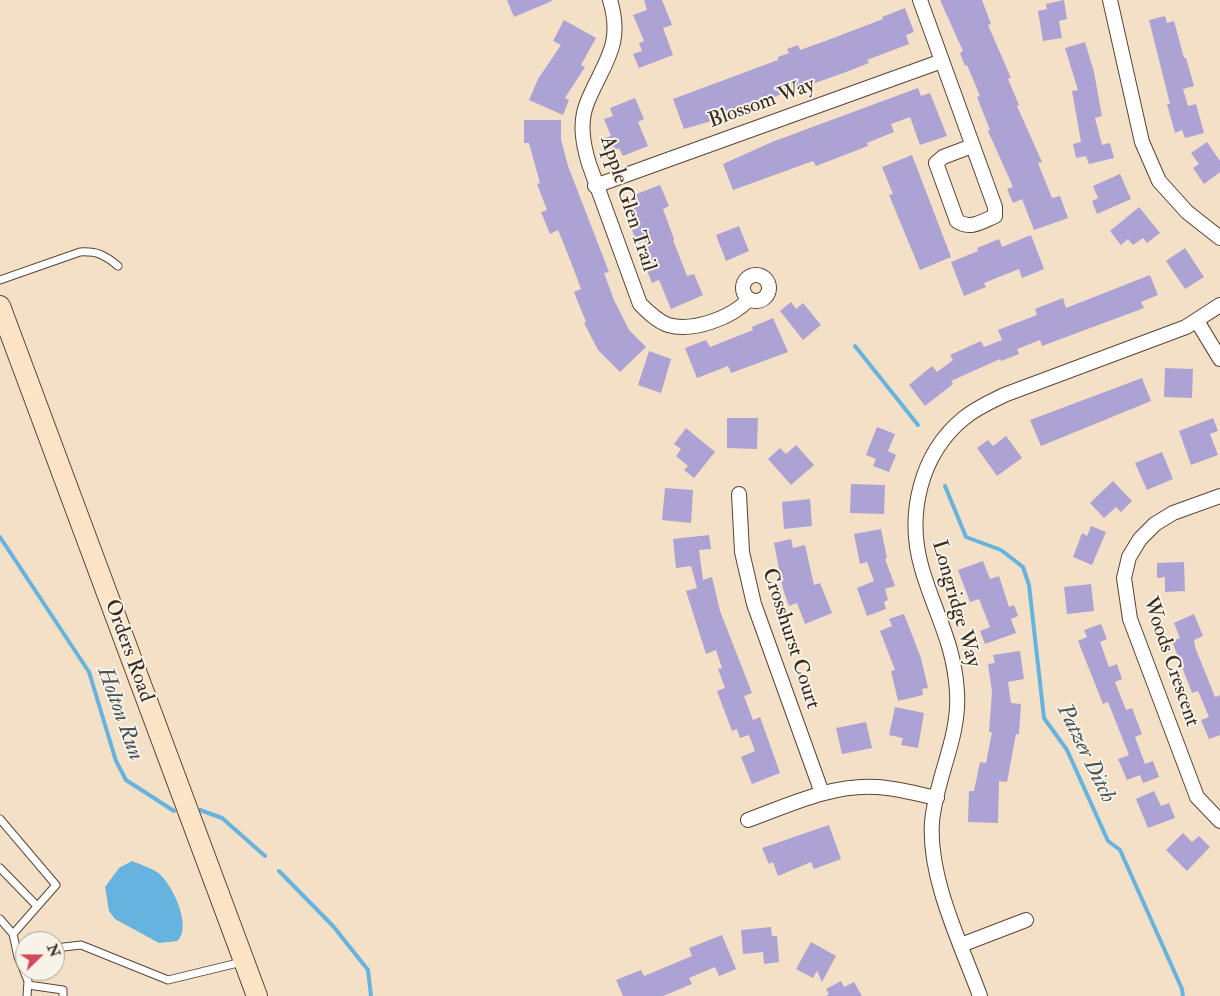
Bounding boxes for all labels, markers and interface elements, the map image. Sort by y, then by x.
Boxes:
street label: Blossom Way [705,73,819,135]
street label: Apple Glen Trail [593,133,661,275]
street label: Longridge Way [925,538,985,670]
street label: Crosshurst Court [755,566,825,712]
street label: Woods Crescent [1136,594,1204,730]
street label: Orders Road [98,596,158,706]
water label: Holton Run [90,664,148,764]
water label: Patzer Ditch [1050,701,1120,807]
north arrow [15,931,65,981]
text: N [43,942,64,960]

